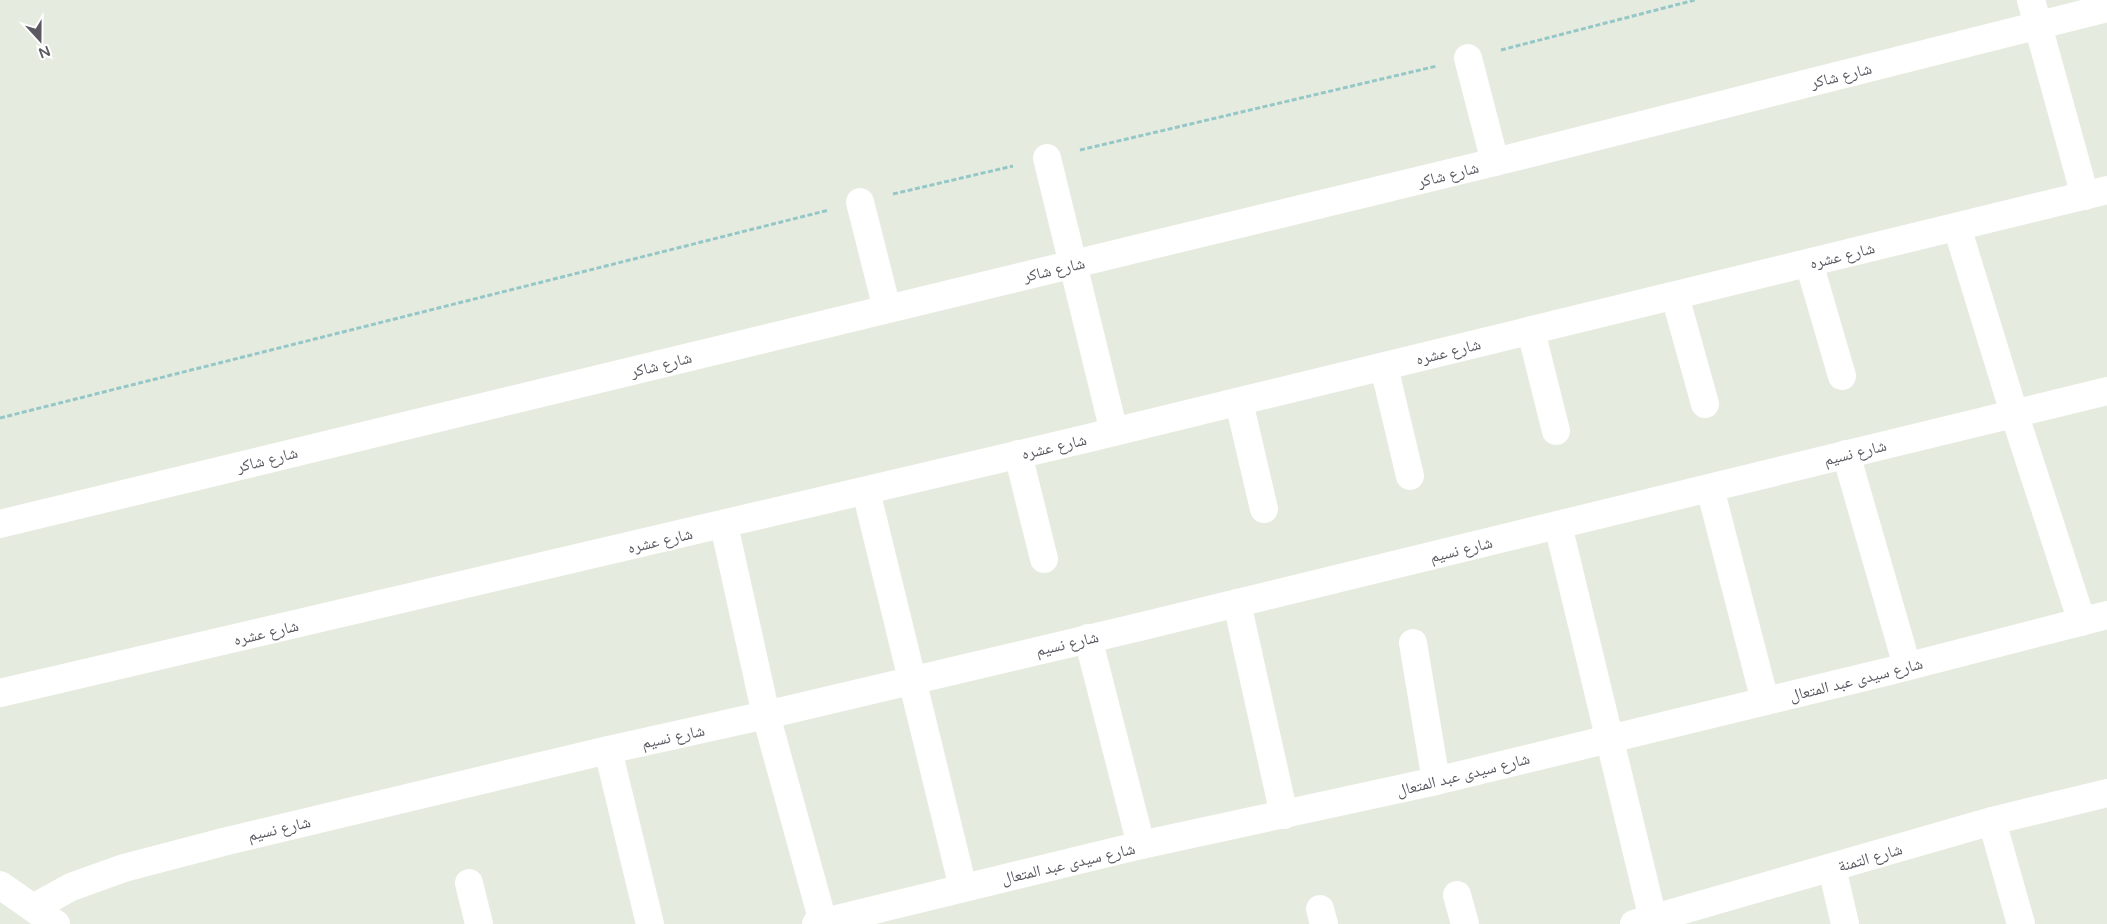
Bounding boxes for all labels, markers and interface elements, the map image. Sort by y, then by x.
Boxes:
north arrow [15,15,65,65]
text: N [36,42,53,62]
street label: شارع شاكر [1808,59,1874,93]
street label: شارع شاكر [1415,158,1481,192]
street label: شارع عشره [1808,238,1877,274]
street label: شارع شاكر [1021,253,1087,287]
street label: شارع عشره [1414,334,1483,370]
street label: شارع شاكر [628,348,694,382]
street label: شارع عشره [1020,430,1089,464]
street label: شارع نسيم [1822,436,1889,470]
street label: شارع شاكر [234,443,300,477]
street label: شارع عشره [626,524,695,558]
street label: شارع نسيم [1428,533,1495,567]
street label: شارع عشره [232,616,301,650]
street label: شارع نسيم [1034,627,1101,661]
street label: شارع سيدى عبد المتعال [1787,654,1925,706]
street label: شارع نسيم [640,721,706,753]
street label: شارع سيدى عبد المتعال [1394,749,1532,801]
street label: شارع نسيم [246,812,313,846]
street label: شارع سيدى عبد المتعال [999,839,1137,889]
street label: شارع التمنة [1836,839,1905,877]

